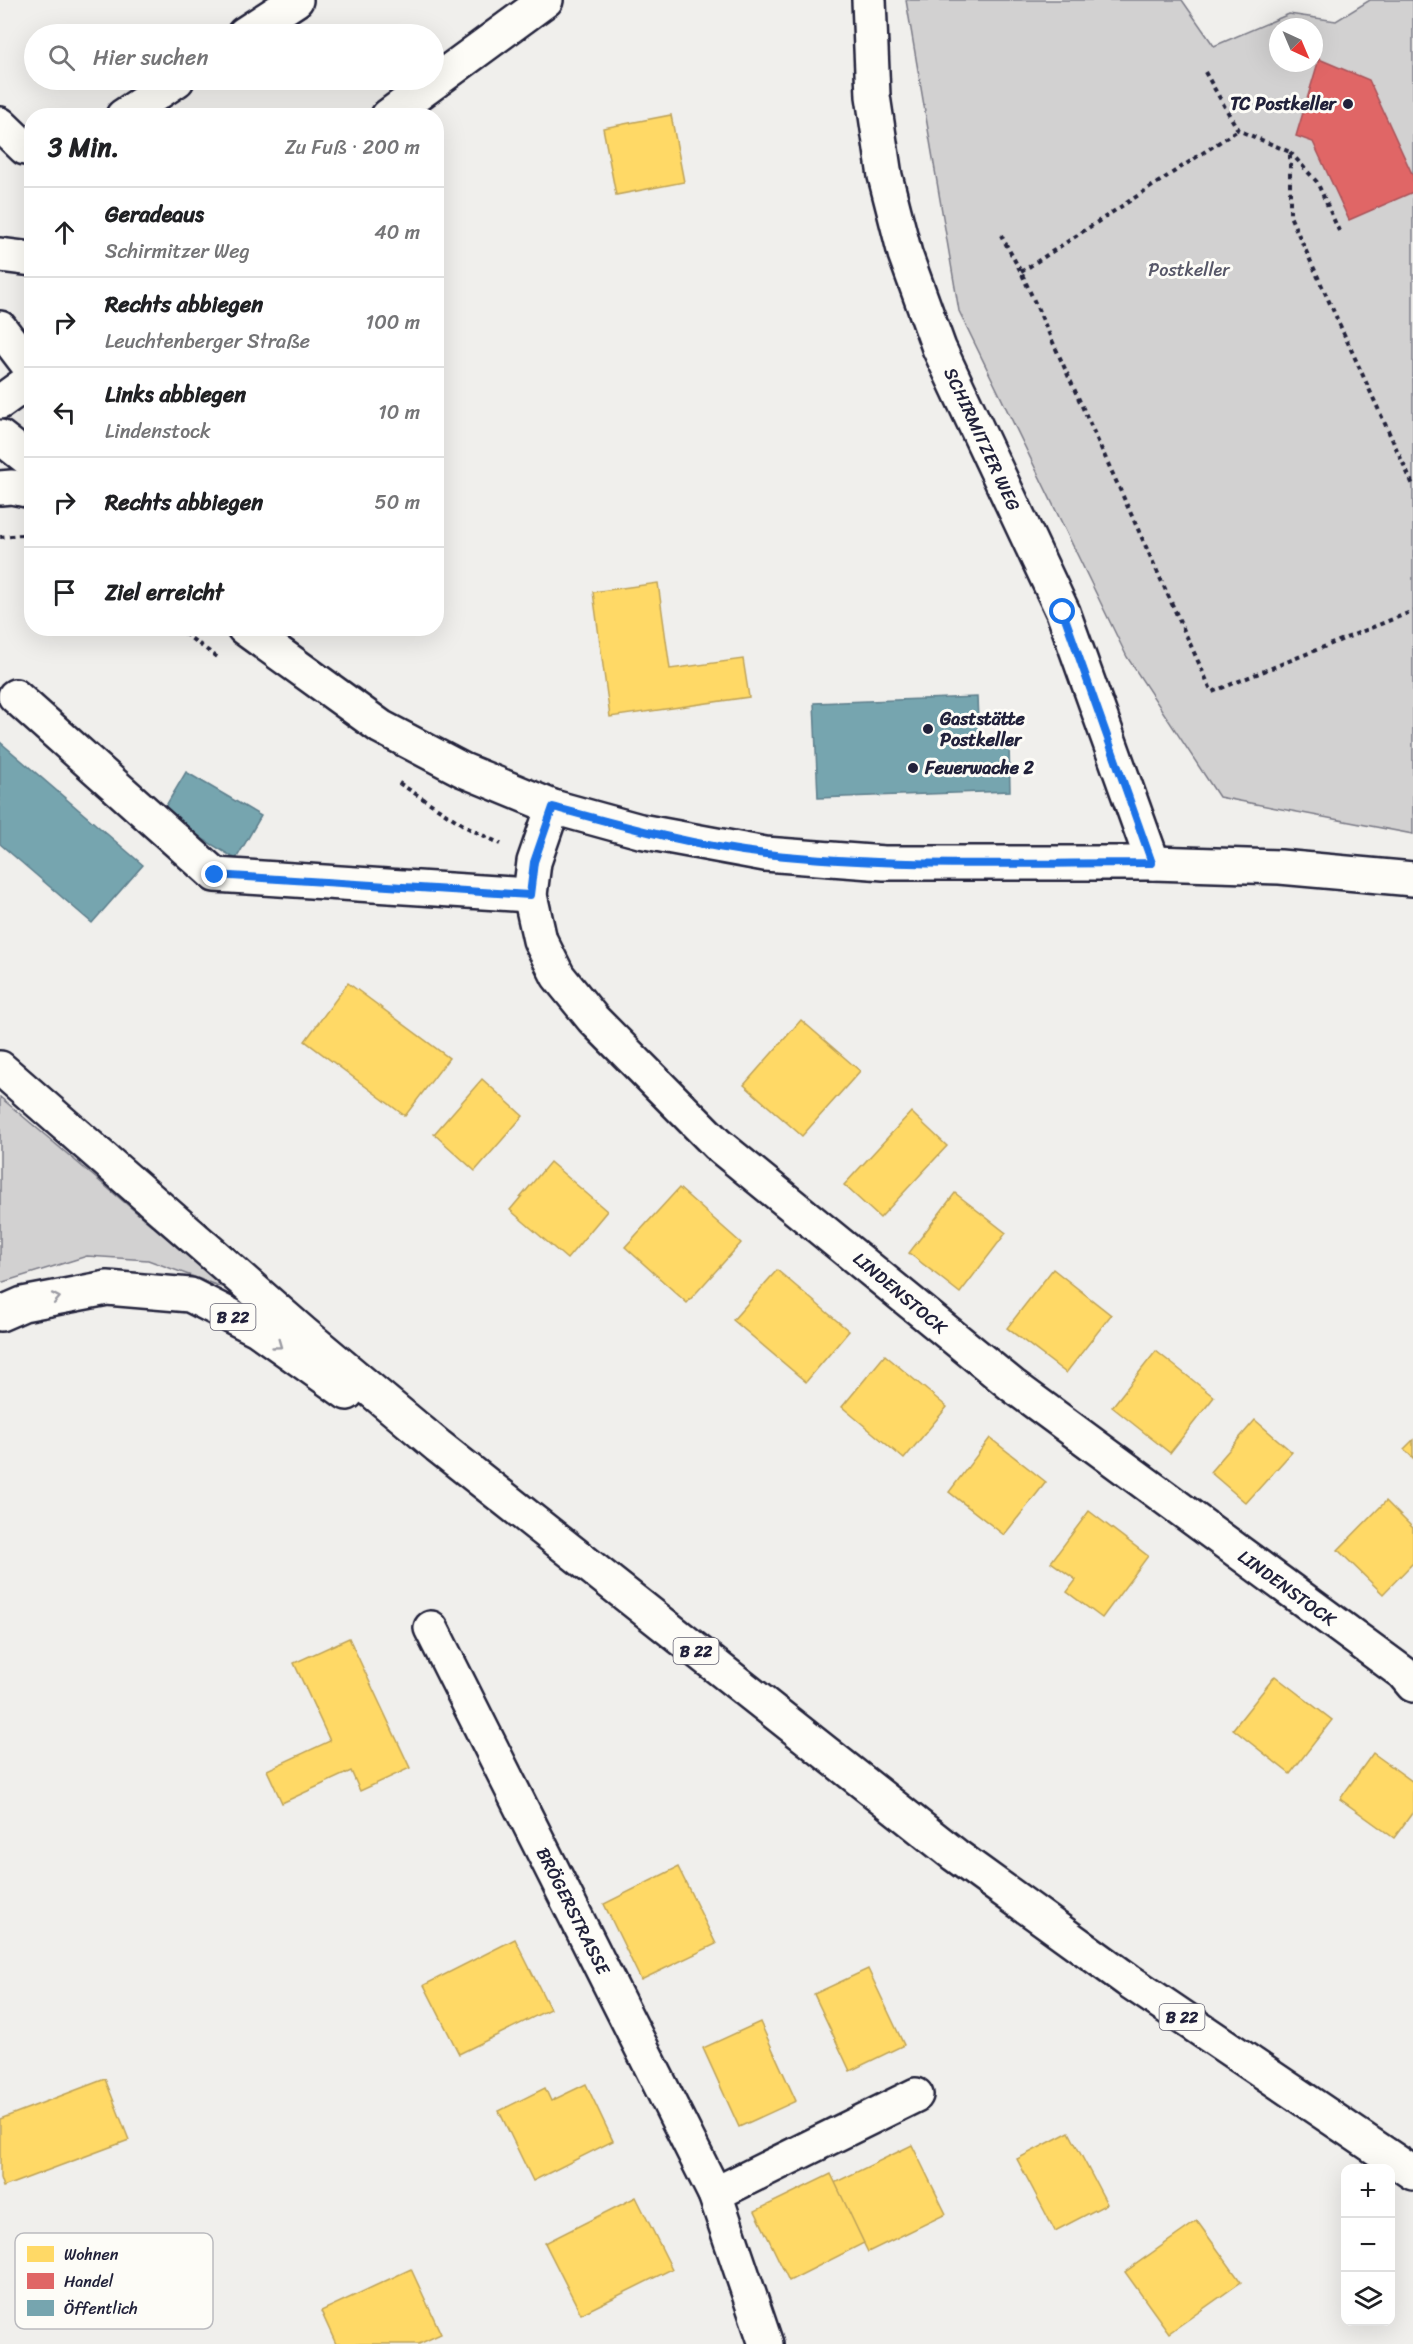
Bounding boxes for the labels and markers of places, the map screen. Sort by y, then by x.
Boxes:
place label: TC Postkeller [1230,88,1338,120]
marker: TC Postkeller [1341,97,1355,111]
place label: Gaststätte Postkeller [939,703,1026,756]
marker: Gaststätte Postkeller [921,722,935,736]
place label: Feuerwache 2 [924,752,1035,784]
marker: Feuerwache 2 [906,761,920,775]

